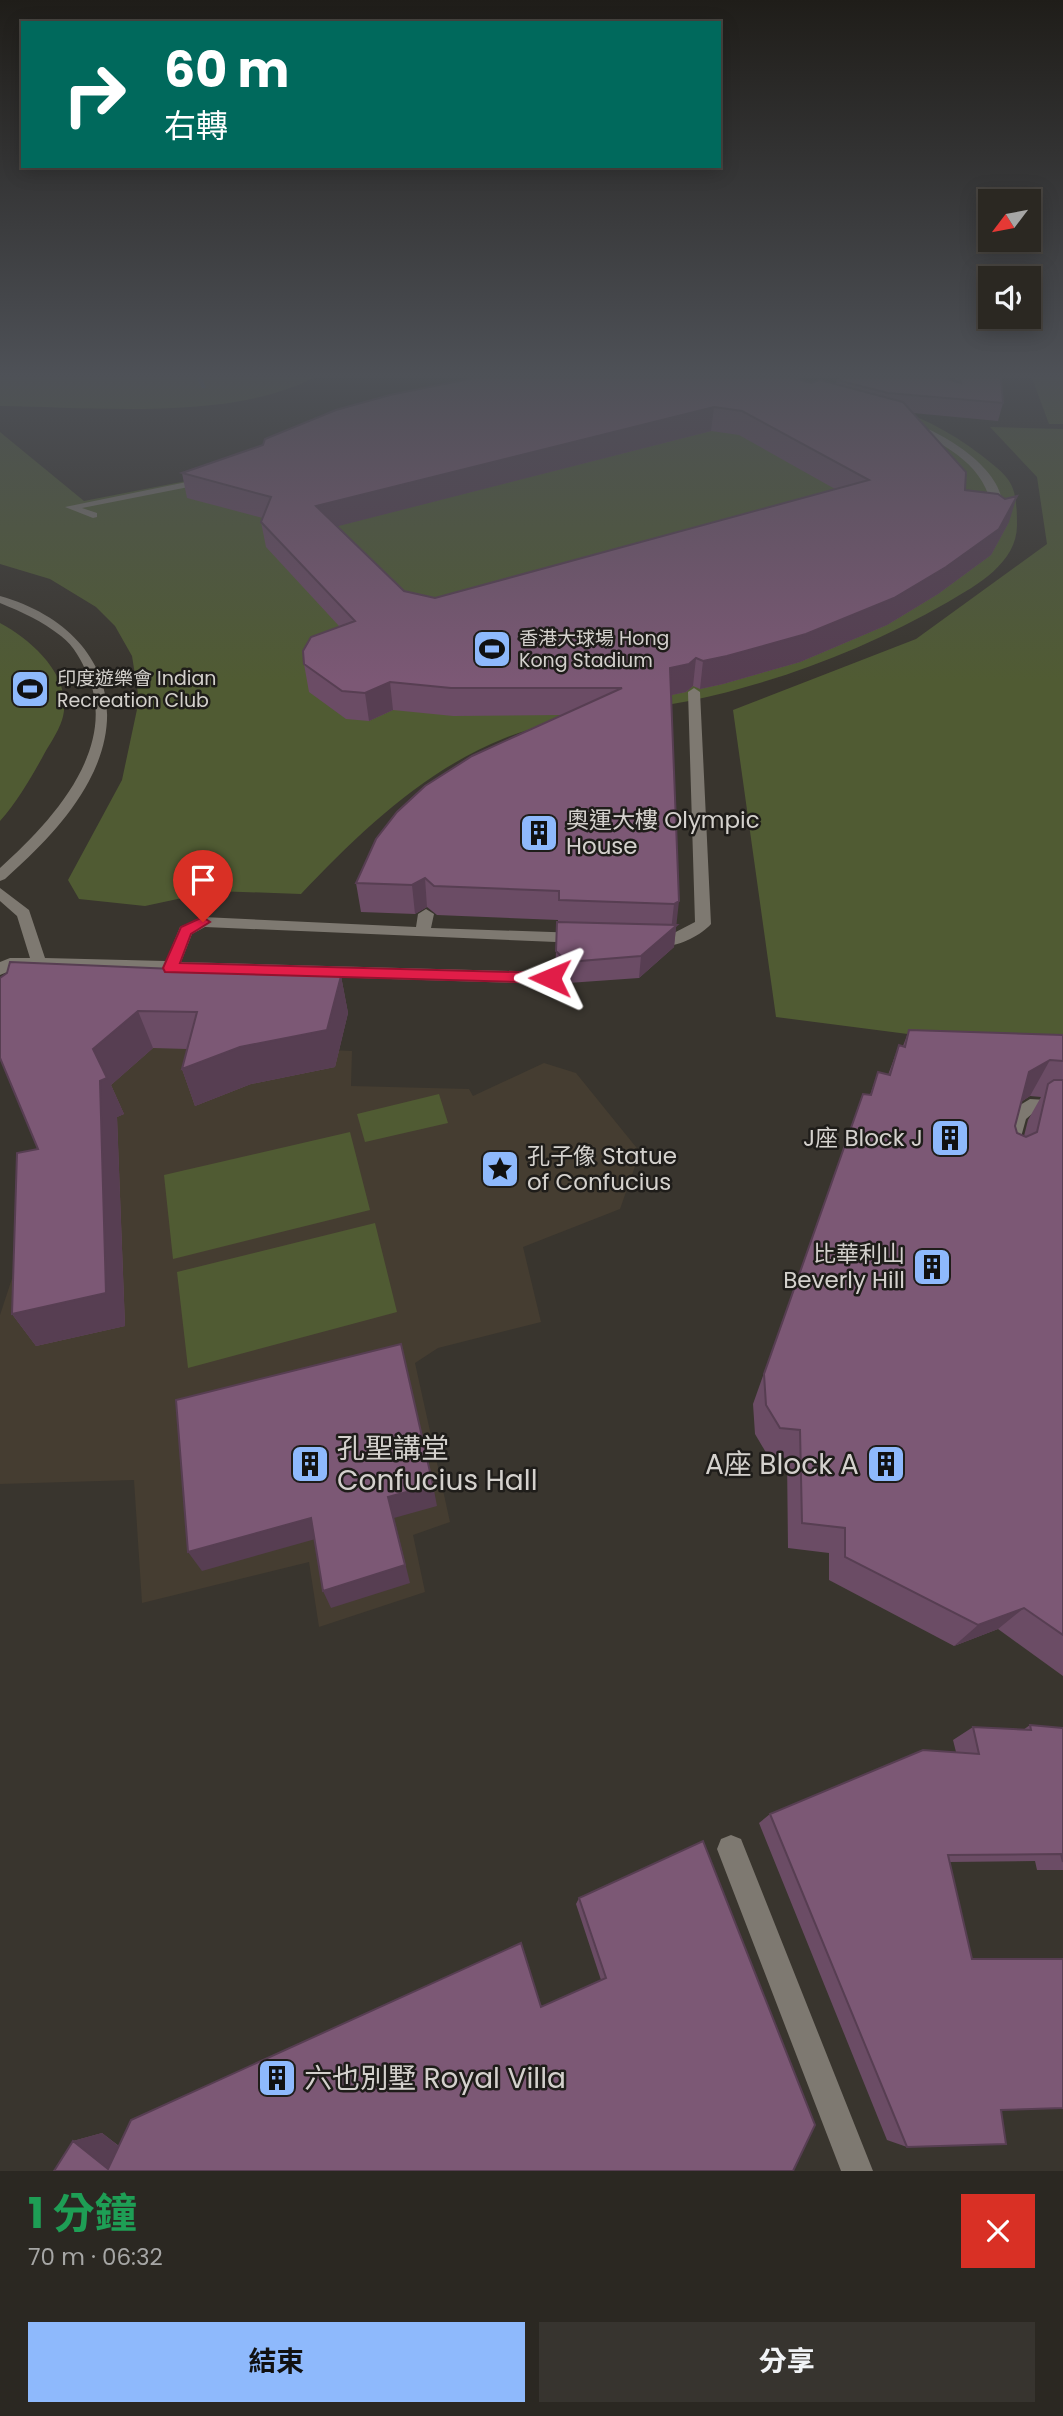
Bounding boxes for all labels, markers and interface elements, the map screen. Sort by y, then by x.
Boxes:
text: 60 m [164,36,289,104]
icon: right [49,49,140,140]
text: 右轉 [164,103,228,148]
north arrow [978,189,1041,252]
map controls [978,189,1041,329]
button: sound [978,266,1041,329]
place label: 香港大球場 Hong Kong Stadium [519,625,669,674]
sports icon: 香港大球場 Hong Kong Stadium [471,628,513,670]
place label: 印度遊樂會 Indian Recreation Club [57,665,216,714]
sports icon: 印度遊樂會 Indian Recreation Club [9,668,51,710]
place label: 奧運大樓 Olympic House [566,804,760,862]
building icon: 奧運大樓 Olympic House [518,812,560,854]
pin [173,850,233,922]
icon: arrive [184,861,222,899]
position arrow [513,941,587,1015]
building icon: J座 Block J [929,1117,971,1159]
place label: J座 Block J [803,1122,923,1154]
place label: 孔子像 Statue of Confucius [527,1140,677,1198]
place icon: 孔子像 Statue of Confucius [479,1148,521,1190]
place label: 比華利山 Beverly Hill [783,1238,905,1296]
building icon: 比華利山 Beverly Hill [911,1246,953,1288]
place label: 孔聖講堂 Confucius Hall [337,1429,538,1500]
building icon: 孔聖講堂 Confucius Hall [289,1443,331,1485]
building icon: A座 Block A [865,1443,907,1485]
place label: A座 Block A [705,1445,859,1484]
building icon: 六也別墅 Royal Villa [256,2057,298,2099]
place label: 六也別墅 Royal Villa [304,2059,566,2098]
text: 1 分鐘 [28,2184,137,2243]
button: close [961,2194,1035,2268]
text: 70 m · 06:32 [28,2241,163,2273]
button: 結束 [28,2322,525,2402]
button: 分享 [539,2322,1035,2402]

